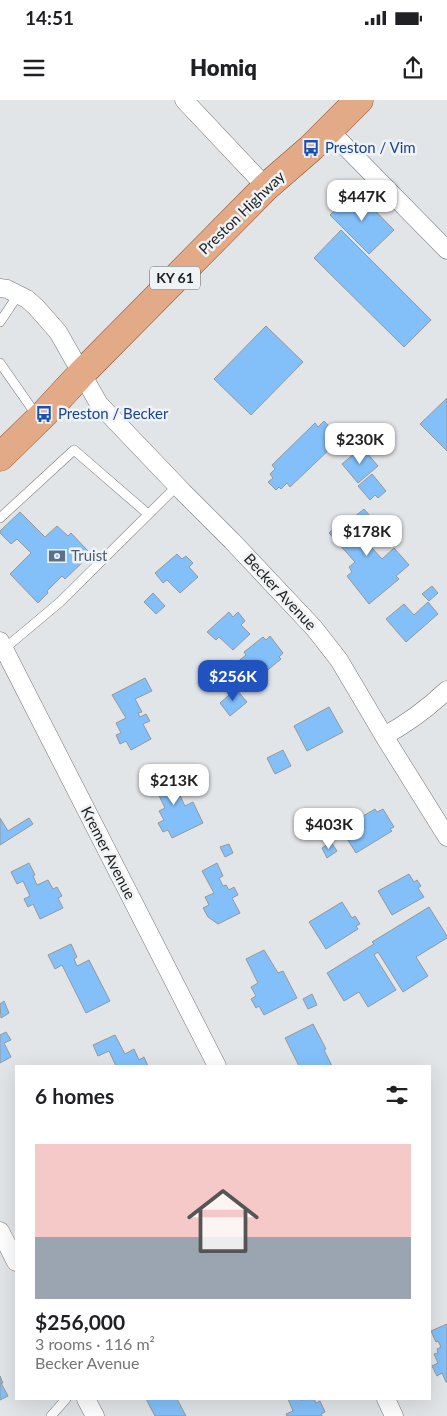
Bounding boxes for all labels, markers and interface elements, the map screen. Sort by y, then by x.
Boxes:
text: 14:51 [25,6,74,29]
icon: menu [20,54,48,82]
text: Homiq [190,54,257,81]
icon: share [399,54,427,82]
bus stop icon: Preston / Vim [301,138,321,158]
place label: Preston / Vim [325,138,416,156]
street label: Preston Highway [195,167,288,258]
pin: $447K [327,180,397,222]
text: $447K [338,186,386,205]
road number: KY 61 [150,267,200,290]
bus stop icon: Preston / Becker [34,404,54,424]
place label: Preston / Becker [58,404,169,422]
pin: $230K [325,422,395,465]
text: $230K [336,429,384,448]
pin: $178K [332,514,402,557]
text: $178K [343,521,391,540]
bank icon: Truist [47,546,67,566]
place label: Truist [71,546,108,564]
street label: Becker Avenue [241,549,321,633]
pin: $256K [198,660,268,702]
text: $256K [209,666,257,685]
pin: $213K [139,764,209,806]
text: $213K [150,770,198,789]
street label: Kremer Avenue [78,803,140,902]
pin: $403K [294,808,364,850]
text: $403K [305,814,353,833]
icon: filters [383,1081,411,1109]
text: 6 homes [35,1083,114,1108]
icon: home [178,1176,268,1266]
text: $256,000 [35,1309,125,1334]
text: 3 rooms · 116 m² [35,1334,155,1353]
text: Becker Avenue [35,1353,139,1372]

